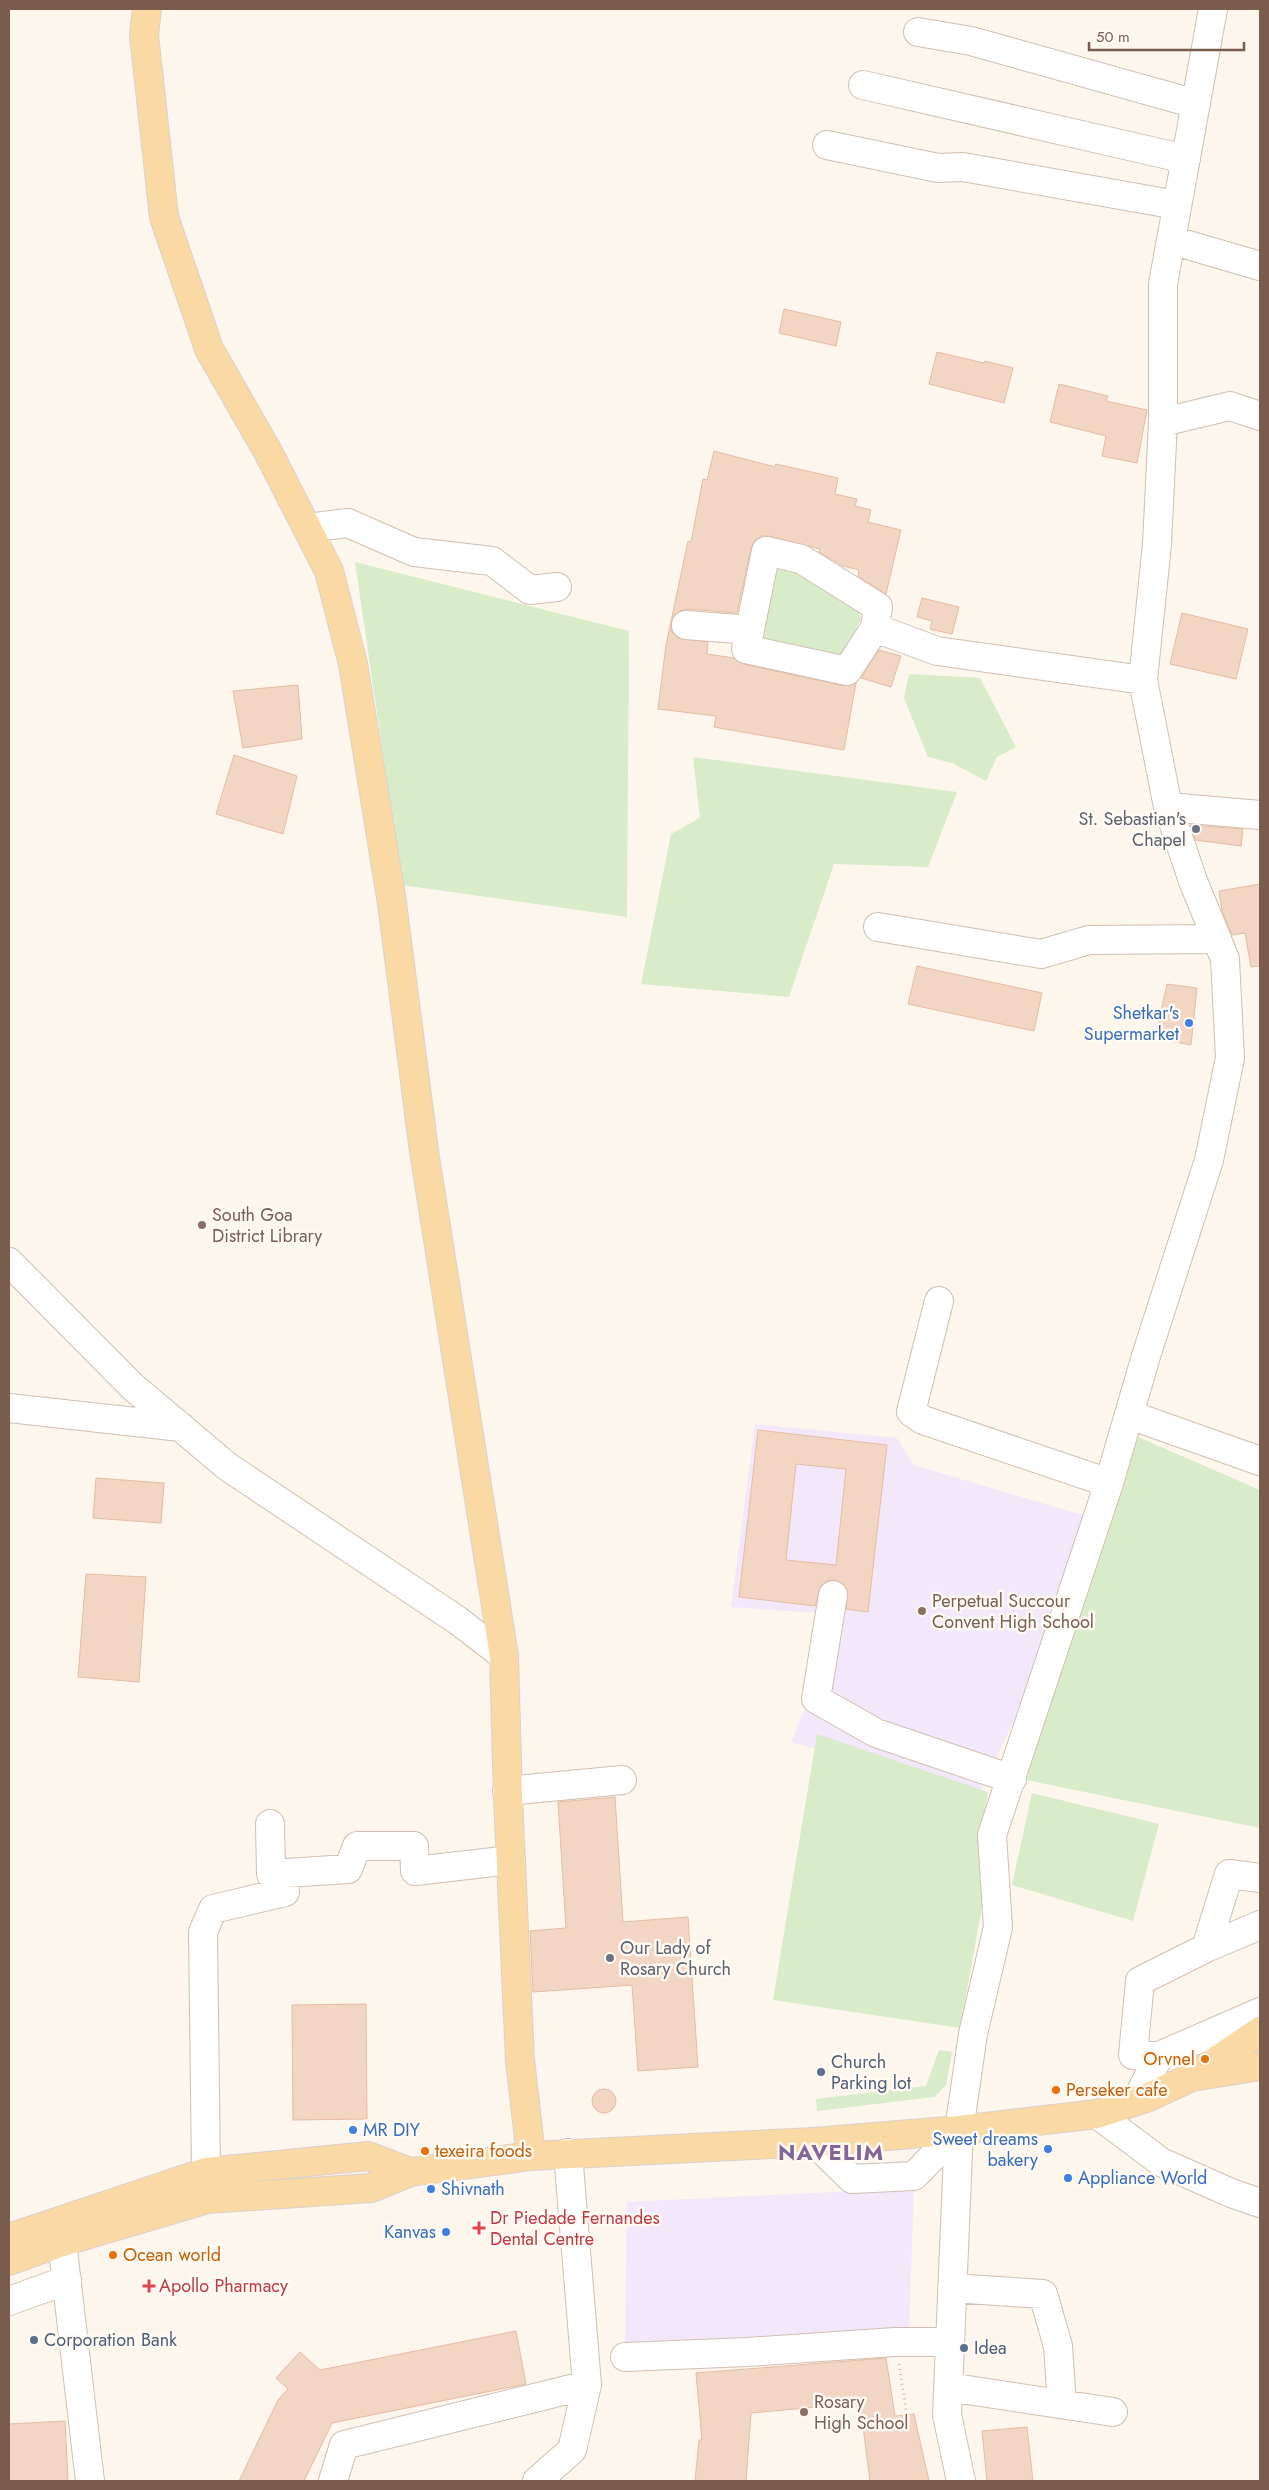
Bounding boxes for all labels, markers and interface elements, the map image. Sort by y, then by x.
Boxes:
scale bar [1089,20,1244,52]
text: 50 m [1096,26,1130,48]
place label: St. Sebastian's Chapel [1079,806,1186,853]
marker: St. Sebastian's Chapel [1190,823,1202,835]
place label: Shetkar's Supermarket [1084,1000,1180,1047]
marker: Shetkar's Supermarket [1183,1017,1195,1029]
place label: South Goa District Library [212,1202,322,1249]
marker: South Goa District Library [196,1219,208,1231]
place label: Perpetual Succour Convent High School [932,1588,1094,1635]
marker: Perpetual Succour Convent High School [916,1605,928,1617]
place label: Our Lady of Rosary Church [620,1935,731,1982]
marker: Our Lady of Rosary Church [604,1952,616,1964]
place label: Orvnel [1143,2046,1195,2072]
place label: Church Parking lot [831,2049,912,2096]
marker: Orvnel [1199,2053,1211,2065]
marker: Church Parking lot [815,2066,827,2078]
place label: Perseker cafe [1066,2077,1167,2103]
marker: Perseker cafe [1050,2084,1062,2096]
place label: MR DIY [363,2117,421,2143]
marker: MR DIY [347,2124,359,2136]
place label: Sweet dreams bakery [933,2126,1038,2173]
district label: NAVELIM [778,2136,884,2168]
place label: texeira foods [435,2138,532,2164]
marker: Sweet dreams bakery [1042,2143,1054,2155]
marker: texeira foods [419,2145,431,2157]
place label: Appliance World [1078,2165,1207,2191]
marker: Appliance World [1062,2172,1074,2184]
place label: Shivnath [441,2176,505,2202]
marker: Shivnath [425,2183,437,2195]
place label: Dr Piedade Fernandes Dental Centre [490,2205,660,2252]
place label: Kanvas [384,2219,436,2245]
marker: Dr Piedade Fernandes Dental Centre [472,2221,486,2235]
marker: Kanvas [440,2226,452,2238]
place label: Ocean world [123,2242,221,2268]
marker: Ocean world [107,2249,119,2261]
place label: Apollo Pharmacy [159,2273,288,2299]
marker: Apollo Pharmacy [143,2280,155,2292]
place label: Corporation Bank [44,2327,177,2353]
marker: Corporation Bank [28,2334,40,2346]
place label: Idea [974,2335,1007,2361]
marker: Idea [958,2342,970,2354]
place label: Rosary High School [814,2389,908,2436]
marker: Rosary High School [798,2406,810,2418]

